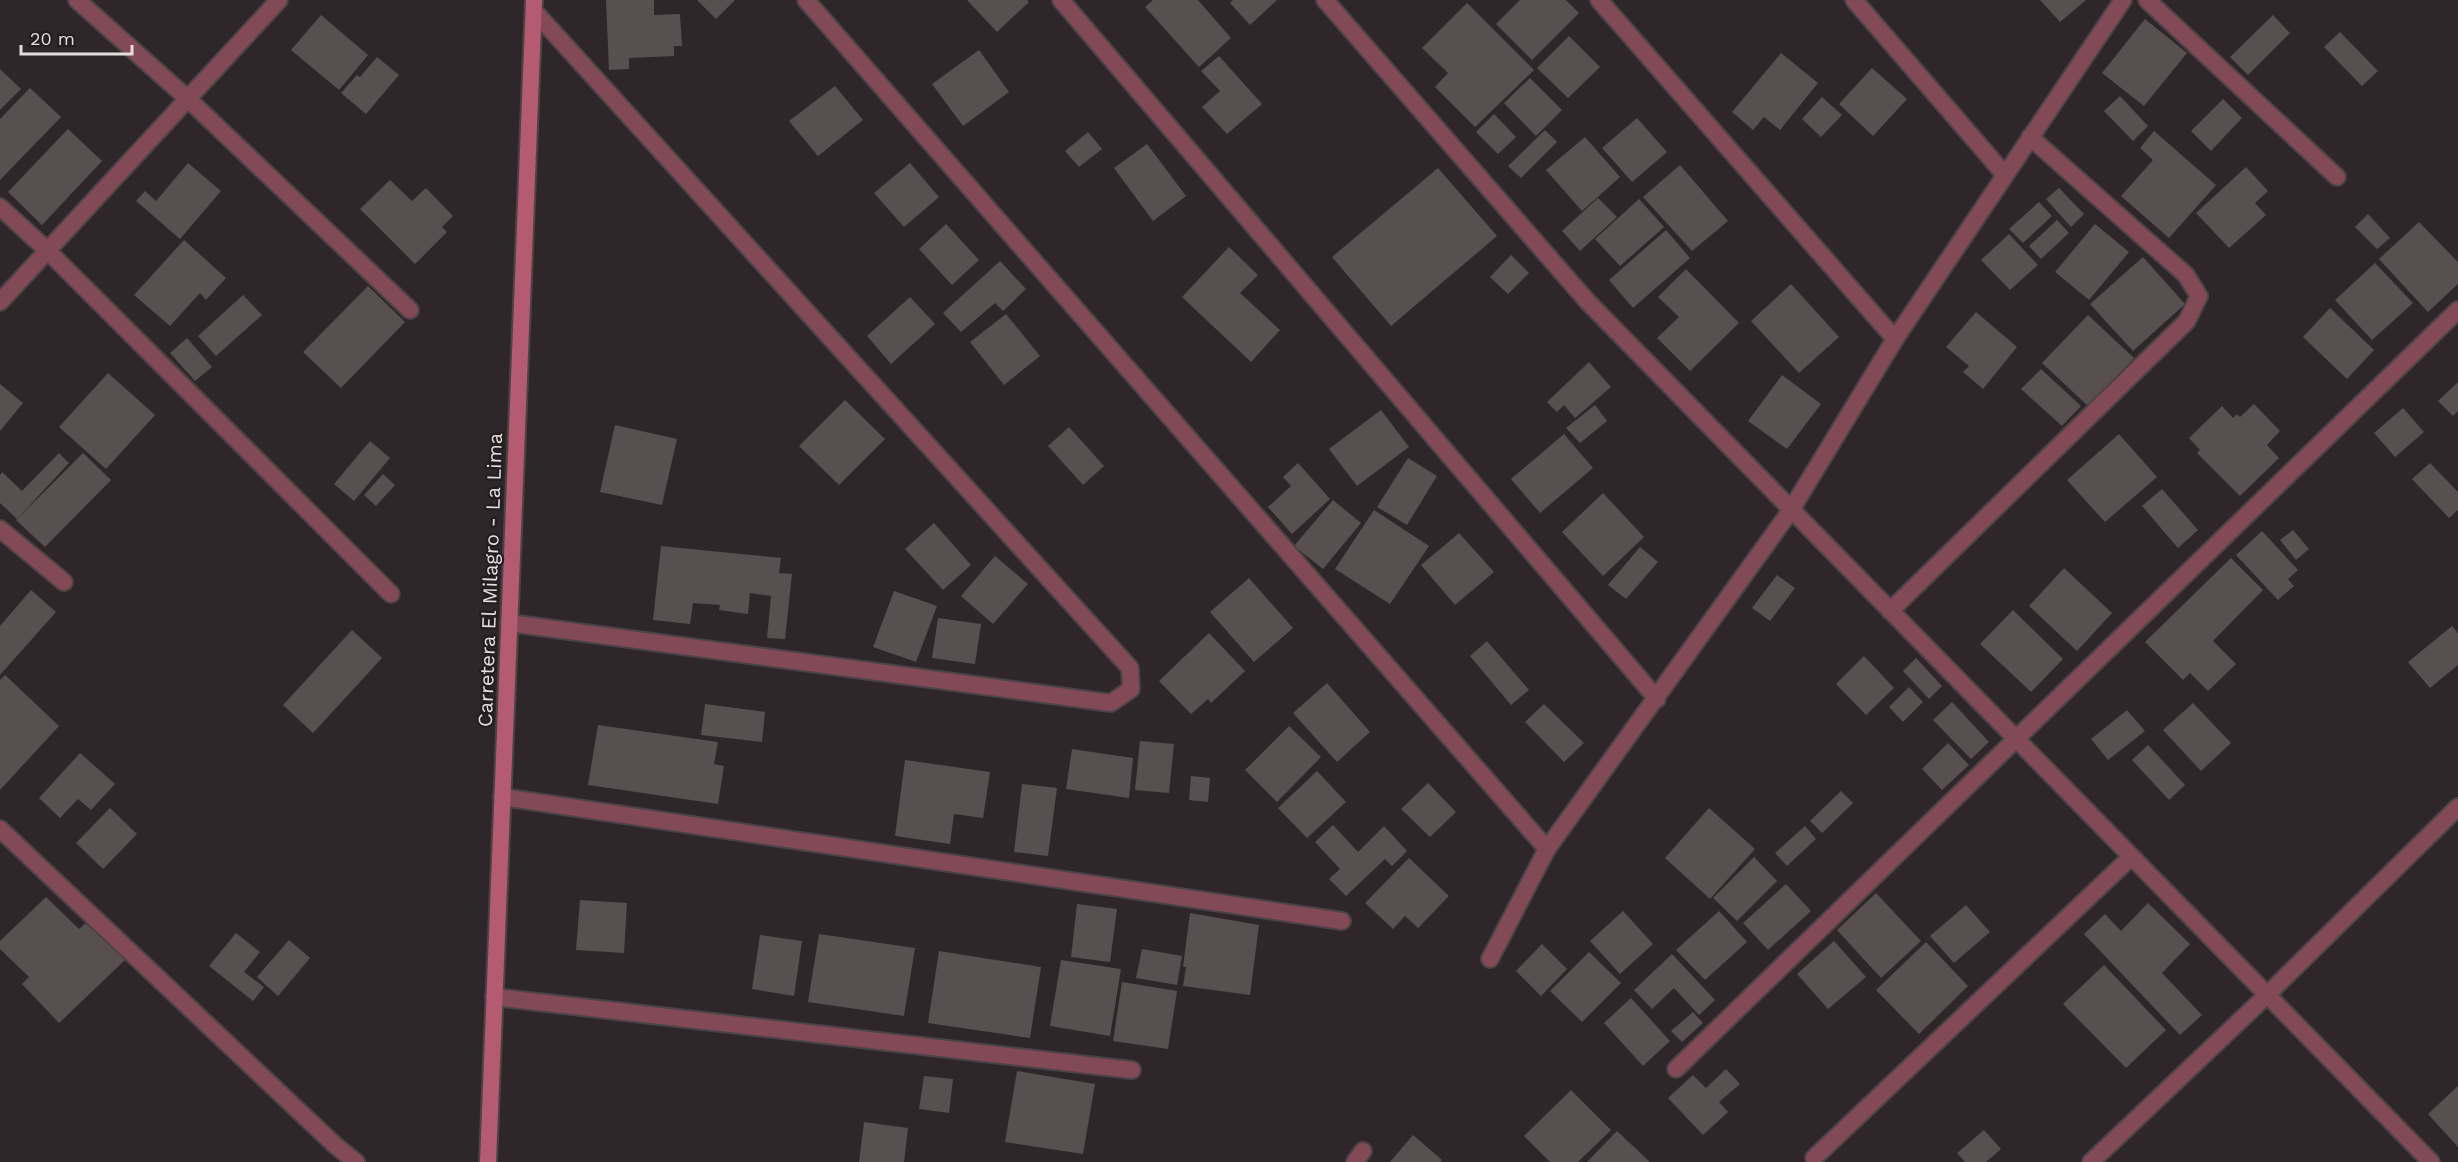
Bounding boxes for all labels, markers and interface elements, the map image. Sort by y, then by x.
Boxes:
scale bar [21,18,132,56]
text: 20 m [30,28,75,49]
street label: Carretera El Milagro - La Lima [473,433,507,727]

